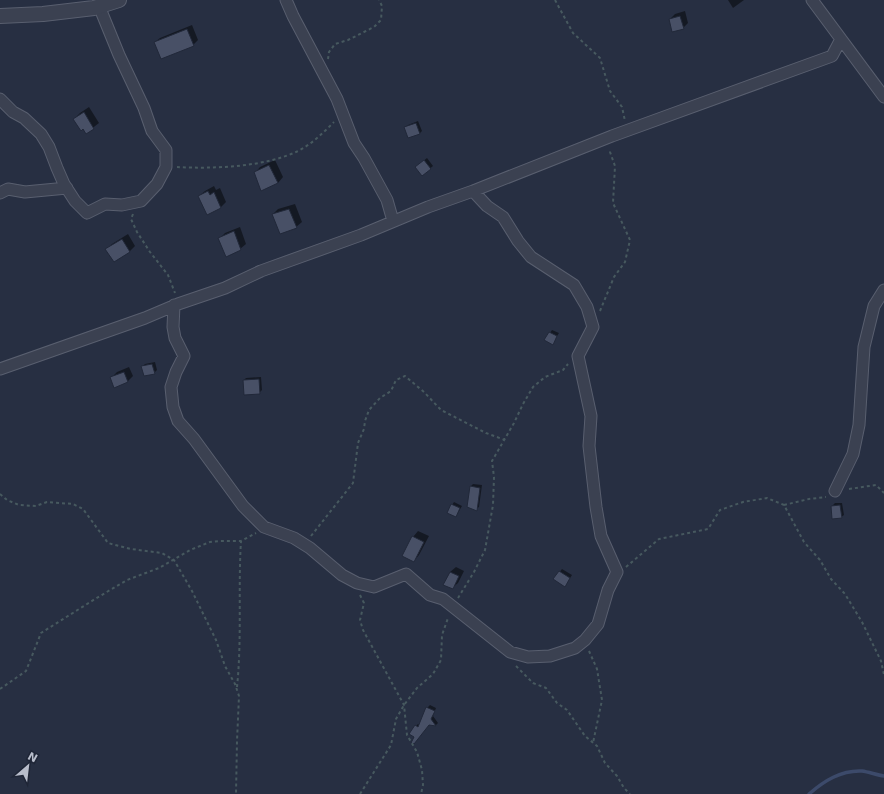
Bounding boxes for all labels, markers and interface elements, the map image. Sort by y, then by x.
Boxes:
north arrow [8,746,48,786]
text: N [25,750,40,766]

